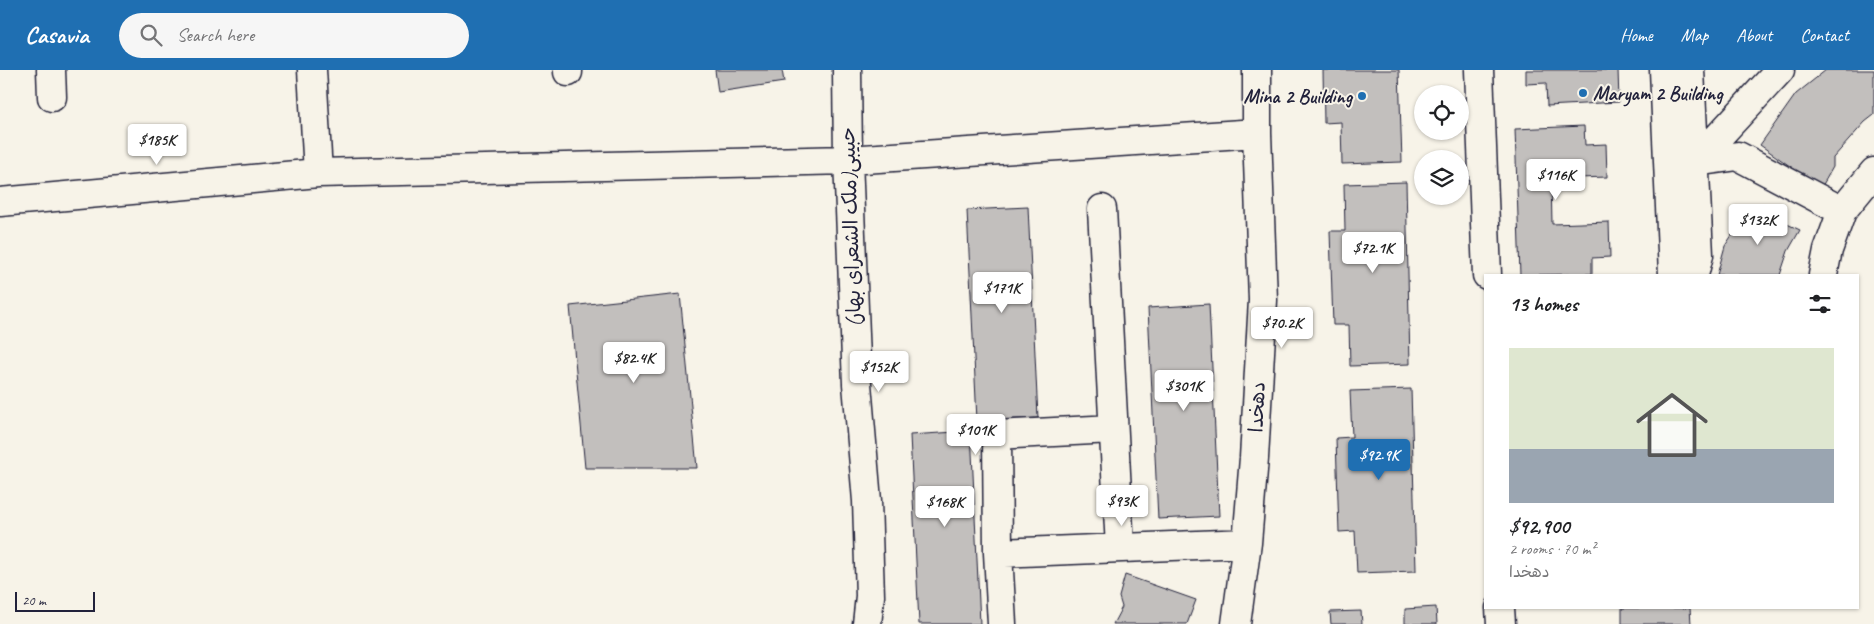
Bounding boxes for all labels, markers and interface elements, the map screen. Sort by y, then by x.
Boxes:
search box [119,13,469,58]
text: Casavia [25,20,89,50]
icon: search [137,21,165,49]
text: Search here [177,23,254,47]
text: Home [1620,24,1653,46]
text: Map [1681,24,1708,46]
text: About [1736,24,1772,46]
text: Contact [1800,24,1849,46]
place label: Maryam 2 Building [1593,81,1724,107]
place label: Mina 2 Building [1243,84,1354,109]
map controls [1414,85,1469,205]
button: locate [1414,85,1469,140]
marker: Maryam 2 Building [1577,87,1589,99]
marker: Mina 2 Building [1356,90,1368,102]
pin: $185K [122,124,192,166]
street label: حبیبی(ملک الشعرای بهار) [835,127,867,327]
text: $185K [139,130,175,150]
button: layers [1414,150,1469,205]
pin: $116K [1521,158,1591,201]
text: $116K [1537,165,1575,185]
pin: $132K [1723,204,1793,246]
text: $132K [1740,210,1776,230]
pin: $72.1K [1332,232,1414,274]
text: $72.1K [1353,238,1393,258]
pin: $171K [967,272,1037,314]
text: $171K [984,278,1020,298]
icon: filters [1806,290,1834,318]
text: 13 homes [1509,291,1578,317]
pin: $70.2K [1241,306,1323,349]
text: $70.2K [1262,313,1302,333]
pin: $82.4K [593,342,675,384]
text: $82.4K [614,348,654,368]
pin: $152K [844,350,914,393]
text: $152K [861,357,897,377]
pin: $301K [1149,370,1219,412]
text: $301K [1166,376,1202,396]
icon: home [1627,380,1717,470]
street label: دهخدا [1243,381,1271,433]
pin: $101K [941,414,1011,456]
text: $101K [958,420,994,440]
pin: $92.9K [1338,438,1420,481]
text: $92.9K [1359,445,1399,465]
pin: $93K [1092,484,1152,527]
pin: $168K [910,486,980,528]
text: $93K [1107,491,1137,511]
text: $168K [926,492,964,512]
text: $92,900 [1509,513,1569,539]
text: 2 rooms · 70 m² [1509,539,1595,559]
text: دهخدا [1509,562,1550,582]
scale bar [15,589,95,612]
text: 20 m [22,592,46,609]

